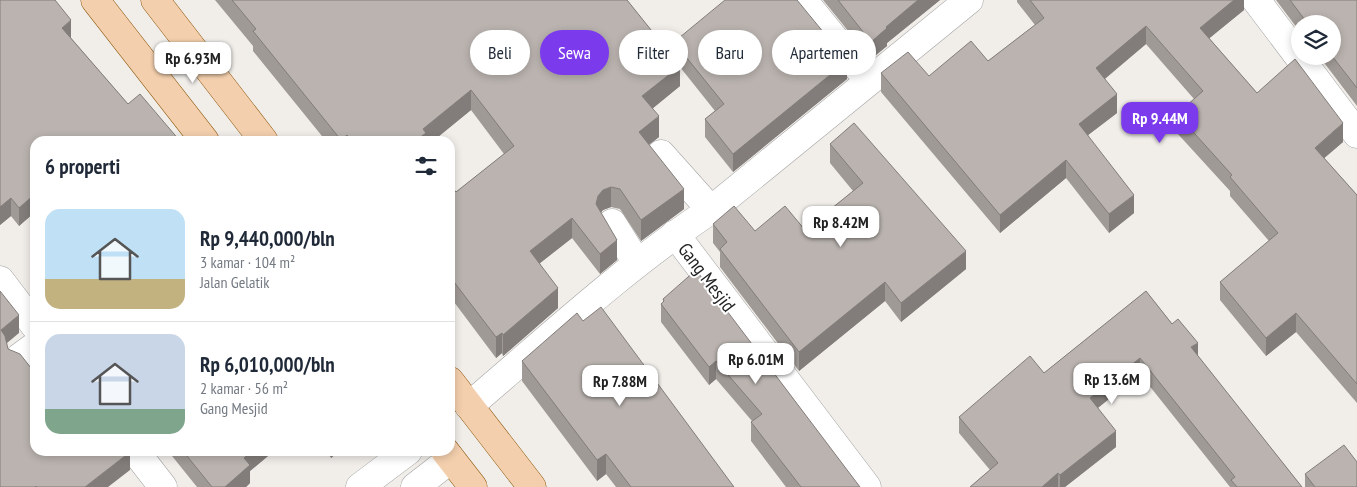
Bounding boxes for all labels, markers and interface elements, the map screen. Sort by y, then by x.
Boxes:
map controls [1291,15,1341,65]
button: layers [1291,15,1341,65]
chip: Beli [470,30,530,75]
chip: Sewa [540,30,609,75]
chip: Filter [619,30,688,75]
chip: Baru [698,30,762,75]
chip: Apartemen [772,30,876,75]
pin: Rp 6.93M [141,42,245,84]
text: Rp 6.93M [165,48,221,68]
pin: Rp 9.44M [1108,102,1212,144]
text: Rp 9.44M [1132,108,1188,128]
icon: filters [412,152,440,180]
text: 6 properti [45,153,120,180]
pin: Rp 8.42M [789,206,893,248]
text: Rp 8.42M [813,212,869,232]
text: Rp 9,440,000/bln [200,225,335,252]
icon: home [85,229,145,289]
street label: Gang Mesjid [673,238,741,316]
text: 3 kamar · 104 m² [200,252,295,272]
text: Jalan Gelatik [200,272,270,292]
pin: Rp 6.01M [704,342,808,385]
text: Rp 6.01M [728,349,784,369]
text: Rp 6,010,000/bln [200,351,335,378]
icon: home [85,354,145,414]
pin: Rp 13.6M [1060,362,1164,405]
pin: Rp 7.88M [568,364,672,407]
text: Rp 13.6M [1084,369,1140,389]
text: Rp 7.88M [593,371,647,391]
text: 2 kamar · 56 m² [200,378,288,398]
text: Gang Mesjid [200,398,268,418]

